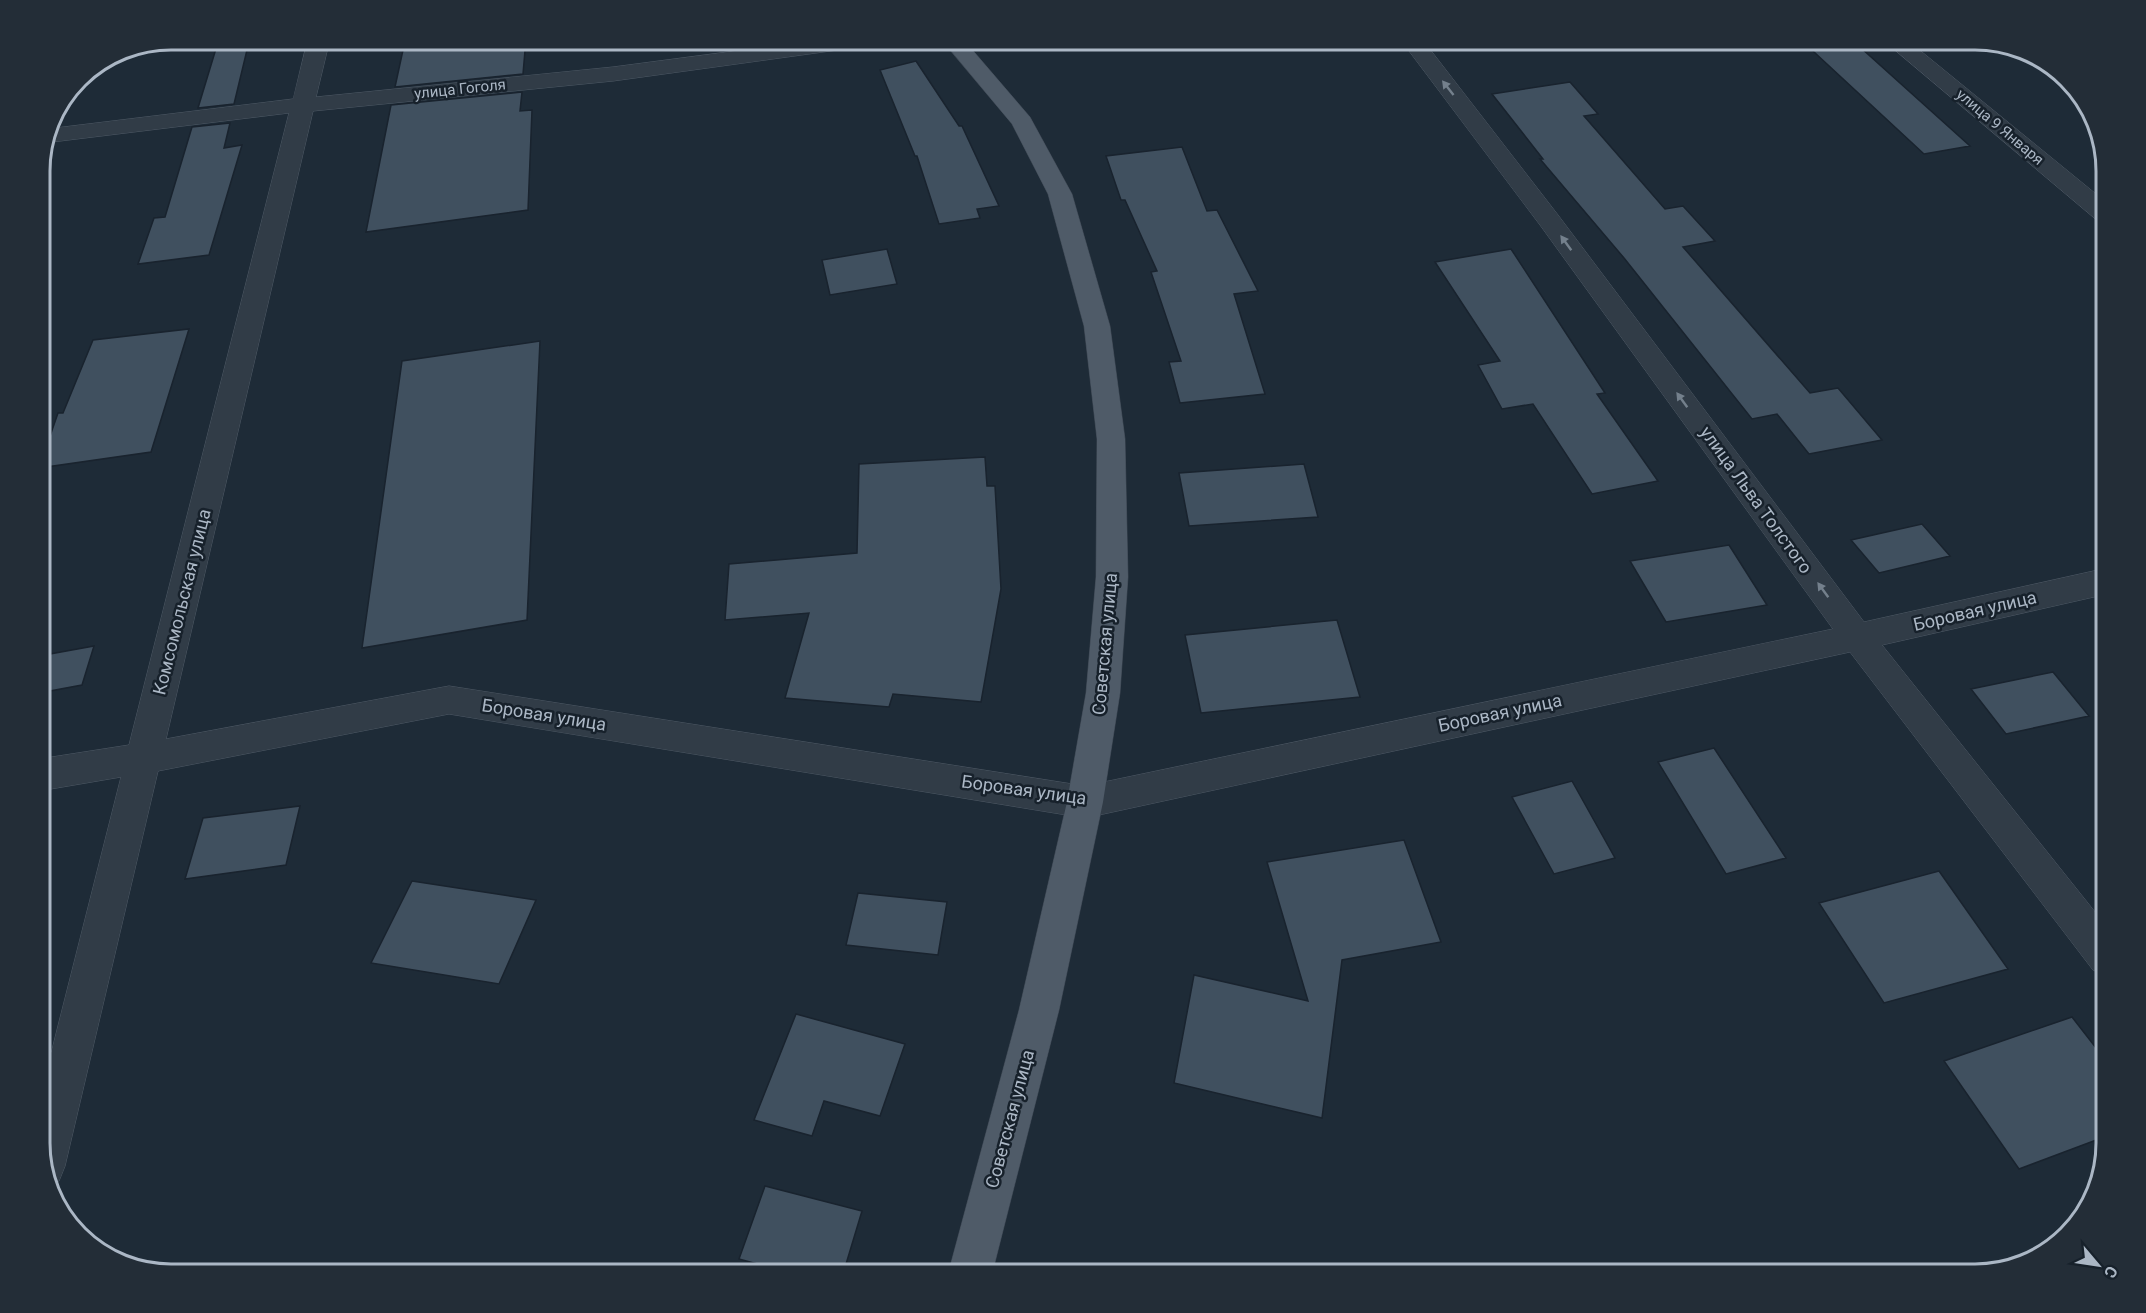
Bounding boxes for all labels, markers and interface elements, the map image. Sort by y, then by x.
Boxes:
street label: улица Гоголя [413,75,507,103]
one-way arrow [1442,80,1454,95]
street label: улица 9 Января [1953,85,2047,169]
one-way arrow [1560,235,1572,251]
one-way arrow [1676,392,1688,408]
street label: улица Льва Толстого [1696,422,1817,577]
street label: Комсомольская улица [148,507,215,697]
street label: Советская улица [1088,572,1121,716]
one-way arrow [1817,583,1829,598]
street label: Боровая улица [1911,586,2039,635]
street label: Боровая улица [1436,689,1564,736]
street label: Боровая улица [480,694,608,735]
street label: Боровая улица [960,770,1088,809]
street label: Советская улица [981,1047,1038,1190]
north arrow [2068,1235,2128,1295]
text: С [2100,1263,2122,1281]

